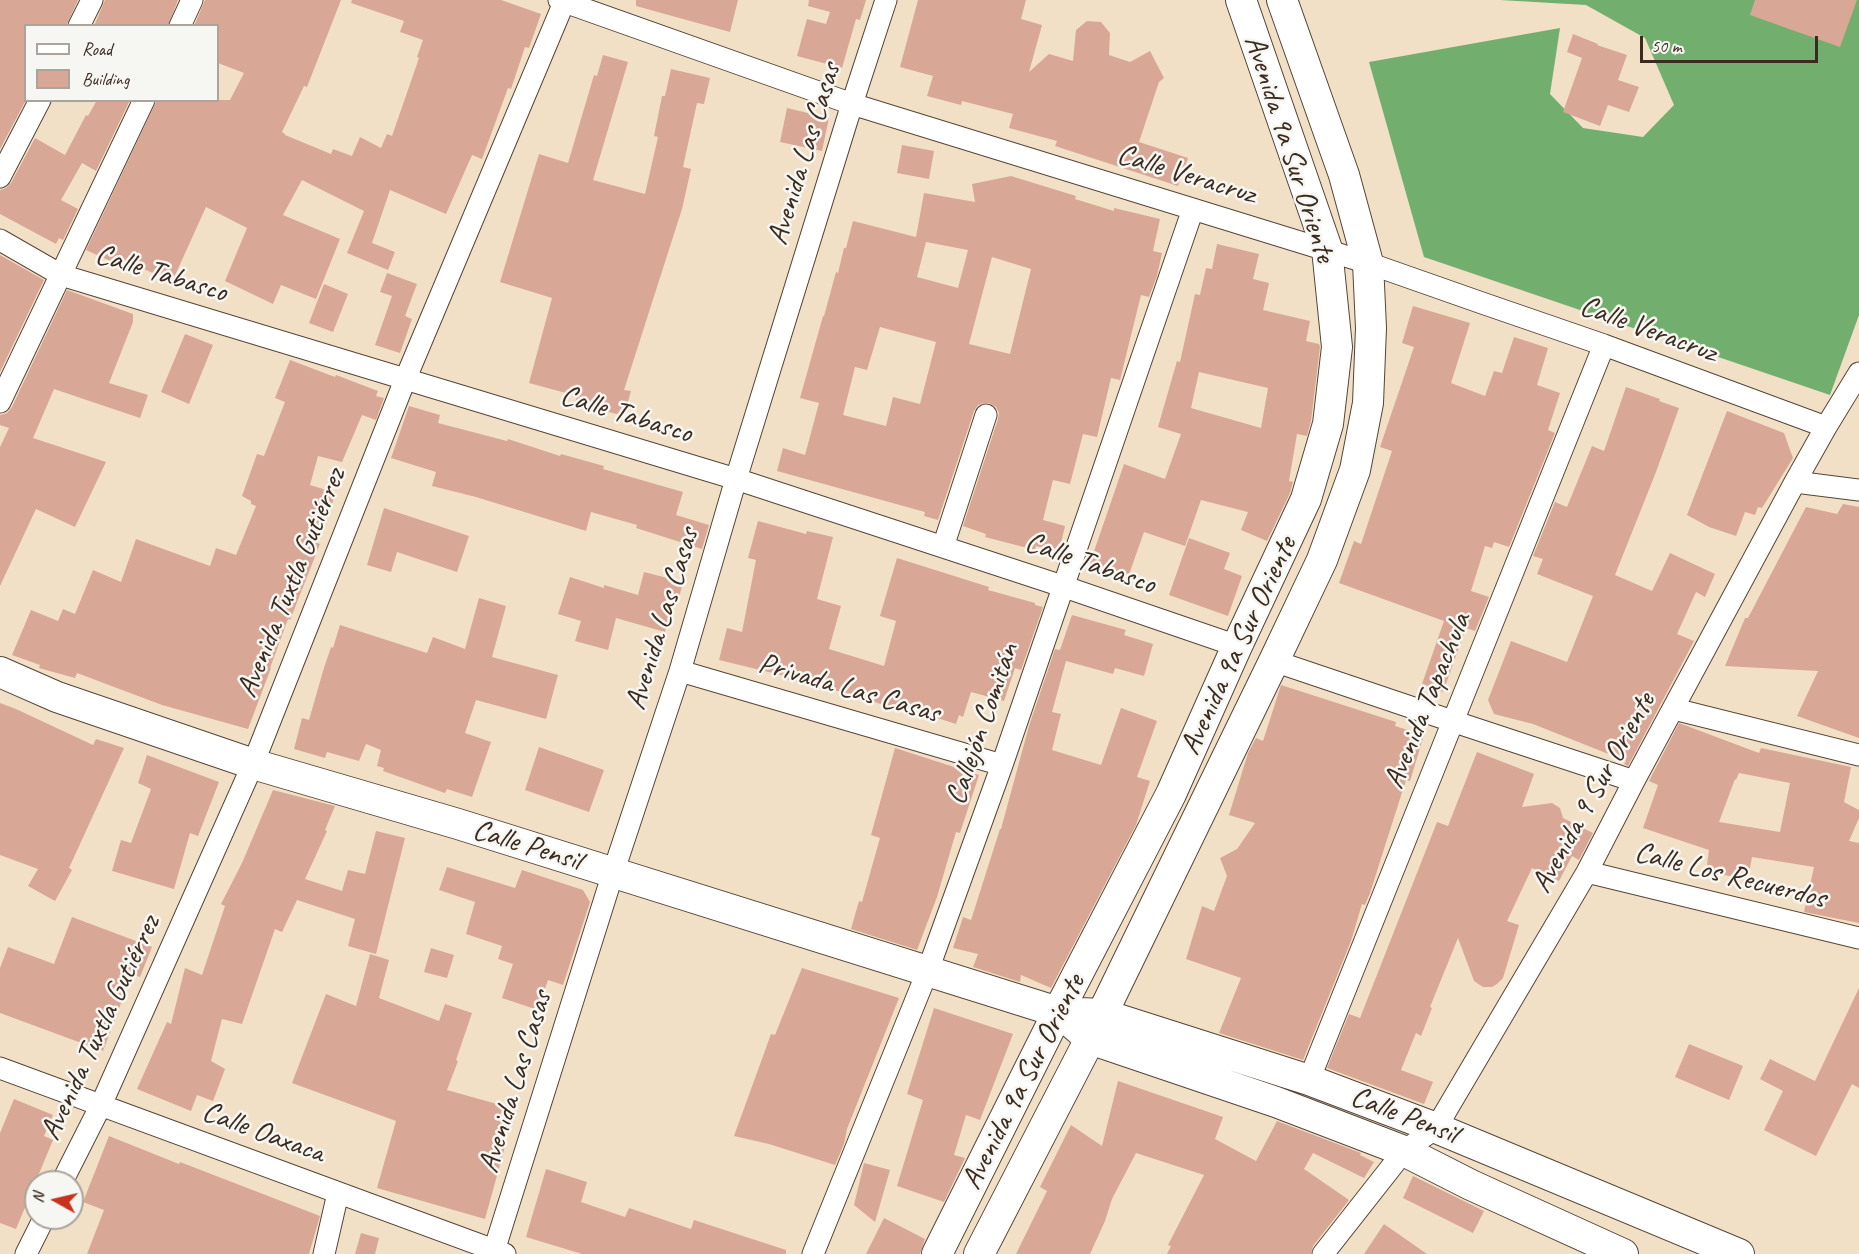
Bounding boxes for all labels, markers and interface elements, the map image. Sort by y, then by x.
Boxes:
legend [24,24,219,102]
scale bar [1643,24,1822,62]
street label: Avenida 9a Sur Oriente [1235,31,1343,267]
text: 50 m [1651,35,1682,57]
text: Road [82,38,112,60]
street label: Avenida Las Casas [760,59,850,249]
text: Building [82,68,129,90]
street label: Calle Veracruz [1113,137,1259,213]
street label: Calle Tabasco [91,237,231,311]
street label: Calle Veracruz [1575,289,1721,371]
street label: Calle Tabasco [556,378,696,452]
street label: Avenida Tuxtla Gutiérrez [230,463,354,703]
street label: Avenida Las Casas [618,524,708,714]
street label: Calle Tabasco [1020,525,1160,603]
street label: Avenida 9a Sur Oriente [1173,531,1305,761]
street label: Avenida Tapachula [1376,608,1480,794]
street label: Callejón Comitán [939,639,1027,809]
street label: Privada Las Casas [754,646,944,732]
street label: Avenida 9 Sur Oriente [1524,687,1664,899]
street label: Calle Pensil [468,812,586,880]
street label: Calle Los Recuerdos [1631,835,1829,917]
street label: Avenida Tuxtla Gutiérrez [33,910,169,1146]
street label: Avenida 9a Sur Oriente [954,968,1094,1196]
street label: Avenida Las Casas [471,987,561,1177]
street label: Calle Pensil [1345,1079,1463,1153]
street label: Calle Oaxaca [197,1094,329,1172]
north arrow [24,1170,84,1230]
text: N [28,1191,49,1204]

